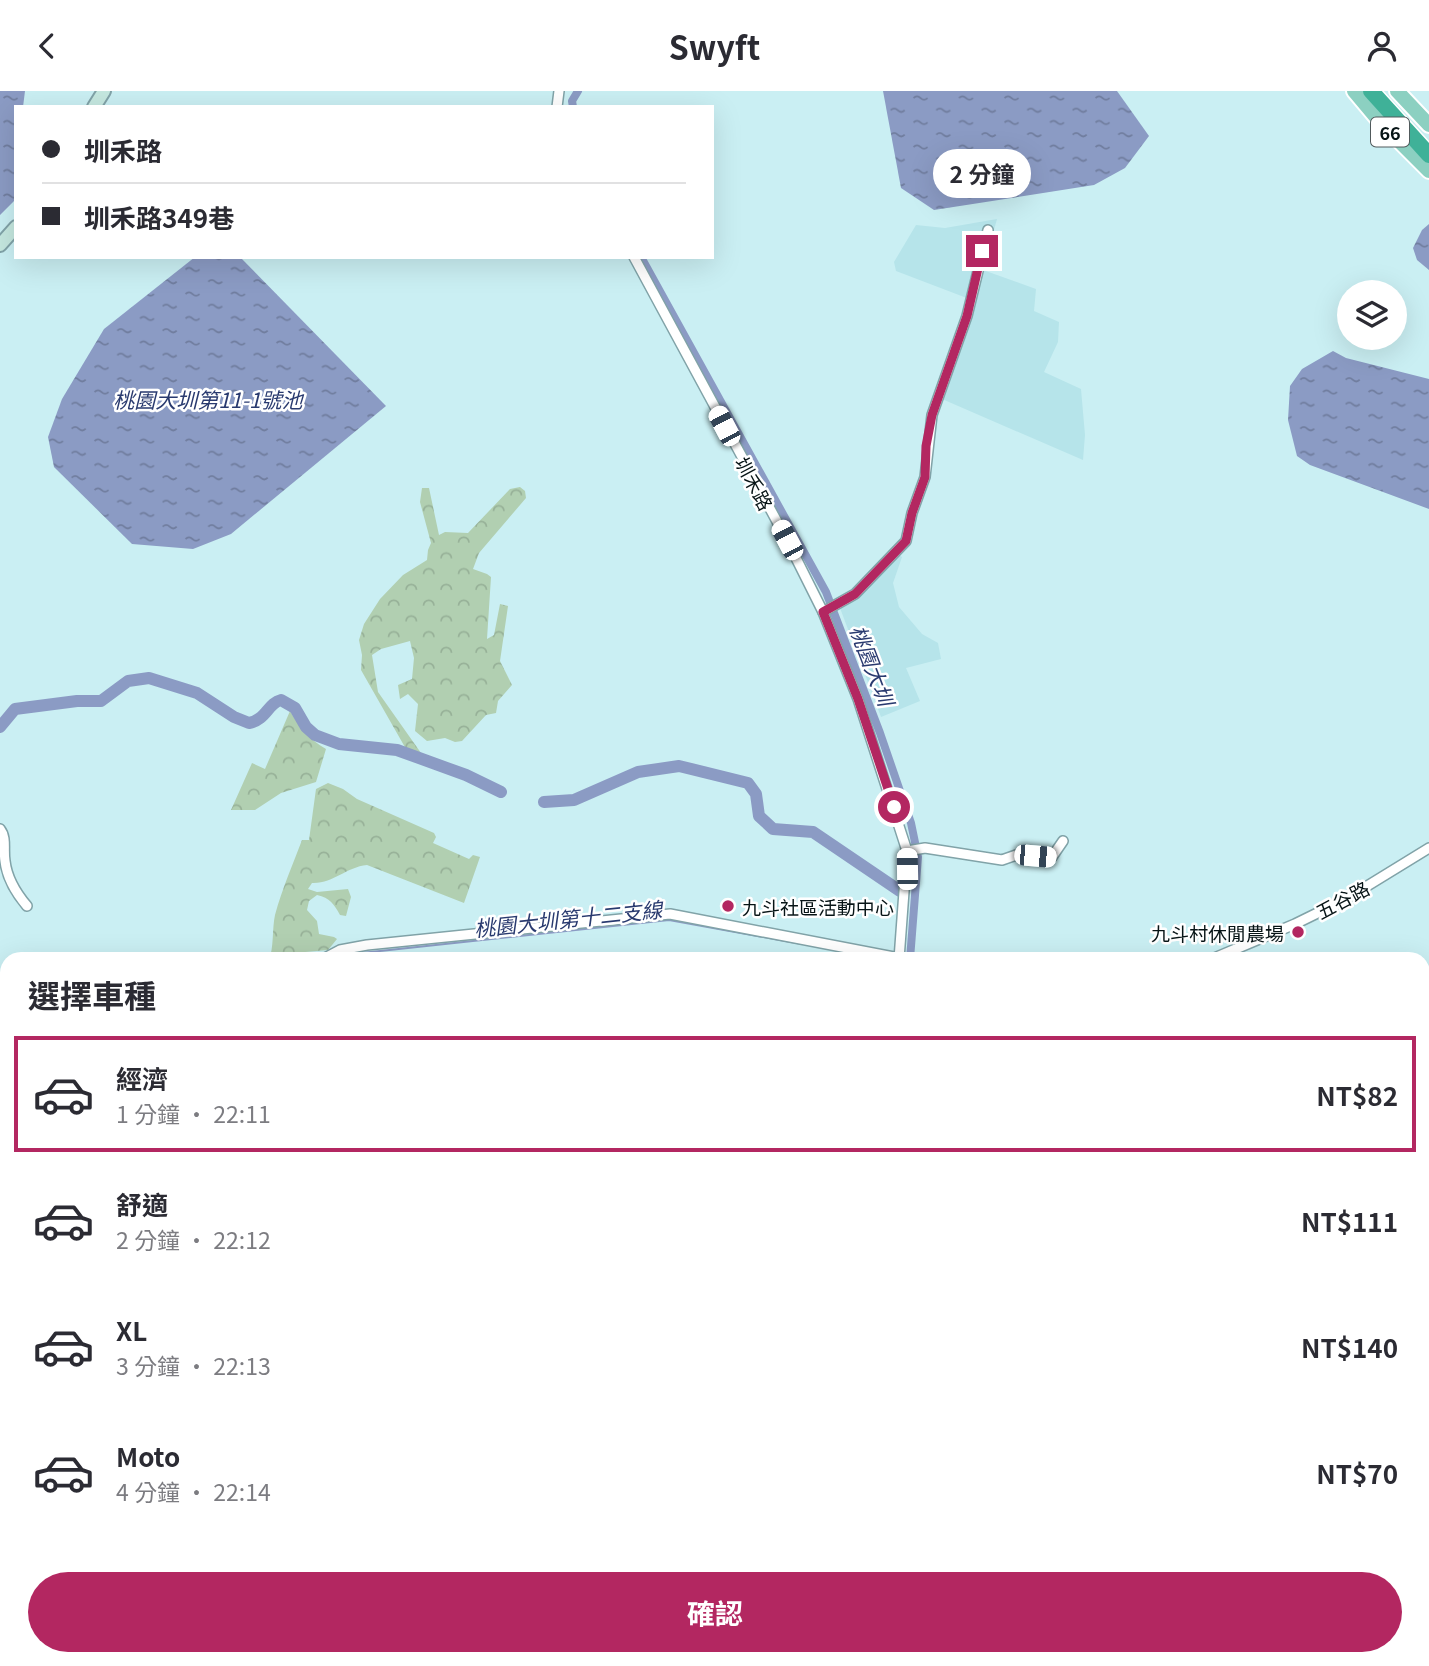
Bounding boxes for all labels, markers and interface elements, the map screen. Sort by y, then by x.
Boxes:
text: Swyft [669,23,760,69]
icon: back [28,27,66,65]
icon: person [1363,27,1401,65]
road number: 66 [1371,117,1409,147]
text: 圳禾路 [84,131,162,168]
callout: 2 分鐘 [933,149,1031,199]
text: 2 分鐘 [950,156,1014,190]
text: 圳禾路349巷 [84,198,234,235]
route end [966,235,998,267]
map controls [1337,280,1407,350]
button: layers [1337,280,1407,350]
water label: 桃園大圳第11-1號池 [113,384,305,414]
car [705,403,744,449]
street label: 圳禾路 [730,451,780,515]
car [768,517,807,563]
water label: 桃園大圳 [844,620,903,712]
route start [878,791,910,823]
car [1014,844,1057,868]
car [897,848,918,890]
street label: 五谷路 [1310,874,1374,924]
water label: 桃園大圳第十二支線 [472,893,666,943]
place label: 九斗社區活動中心 [742,893,894,920]
marker: 九斗社區活動中心 [720,898,736,914]
place label: 九斗村休閒農場 [1151,919,1284,946]
marker: 九斗村休閒農場 [1290,924,1306,940]
text: 選擇車種 [28,971,156,1017]
text: 經濟 [116,1059,168,1096]
icon: car [32,1063,95,1126]
text: NT$82 [1316,1076,1398,1113]
text: 1 分鐘 · 22:11 [116,1096,271,1130]
text: 舒適 [116,1185,168,1222]
icon: car [32,1189,95,1252]
text: NT$111 [1301,1202,1398,1239]
text: 2 分鐘 · 22:12 [116,1222,271,1256]
text: XL [116,1311,147,1348]
icon: car [32,1315,95,1378]
text: NT$140 [1301,1328,1398,1365]
text: 3 分鐘 · 22:13 [116,1348,271,1382]
text: Moto [116,1437,180,1474]
icon: car [32,1441,95,1504]
text: NT$70 [1316,1454,1398,1491]
text: 4 分鐘 · 22:14 [116,1474,271,1508]
button: 確認 [28,1572,1402,1652]

